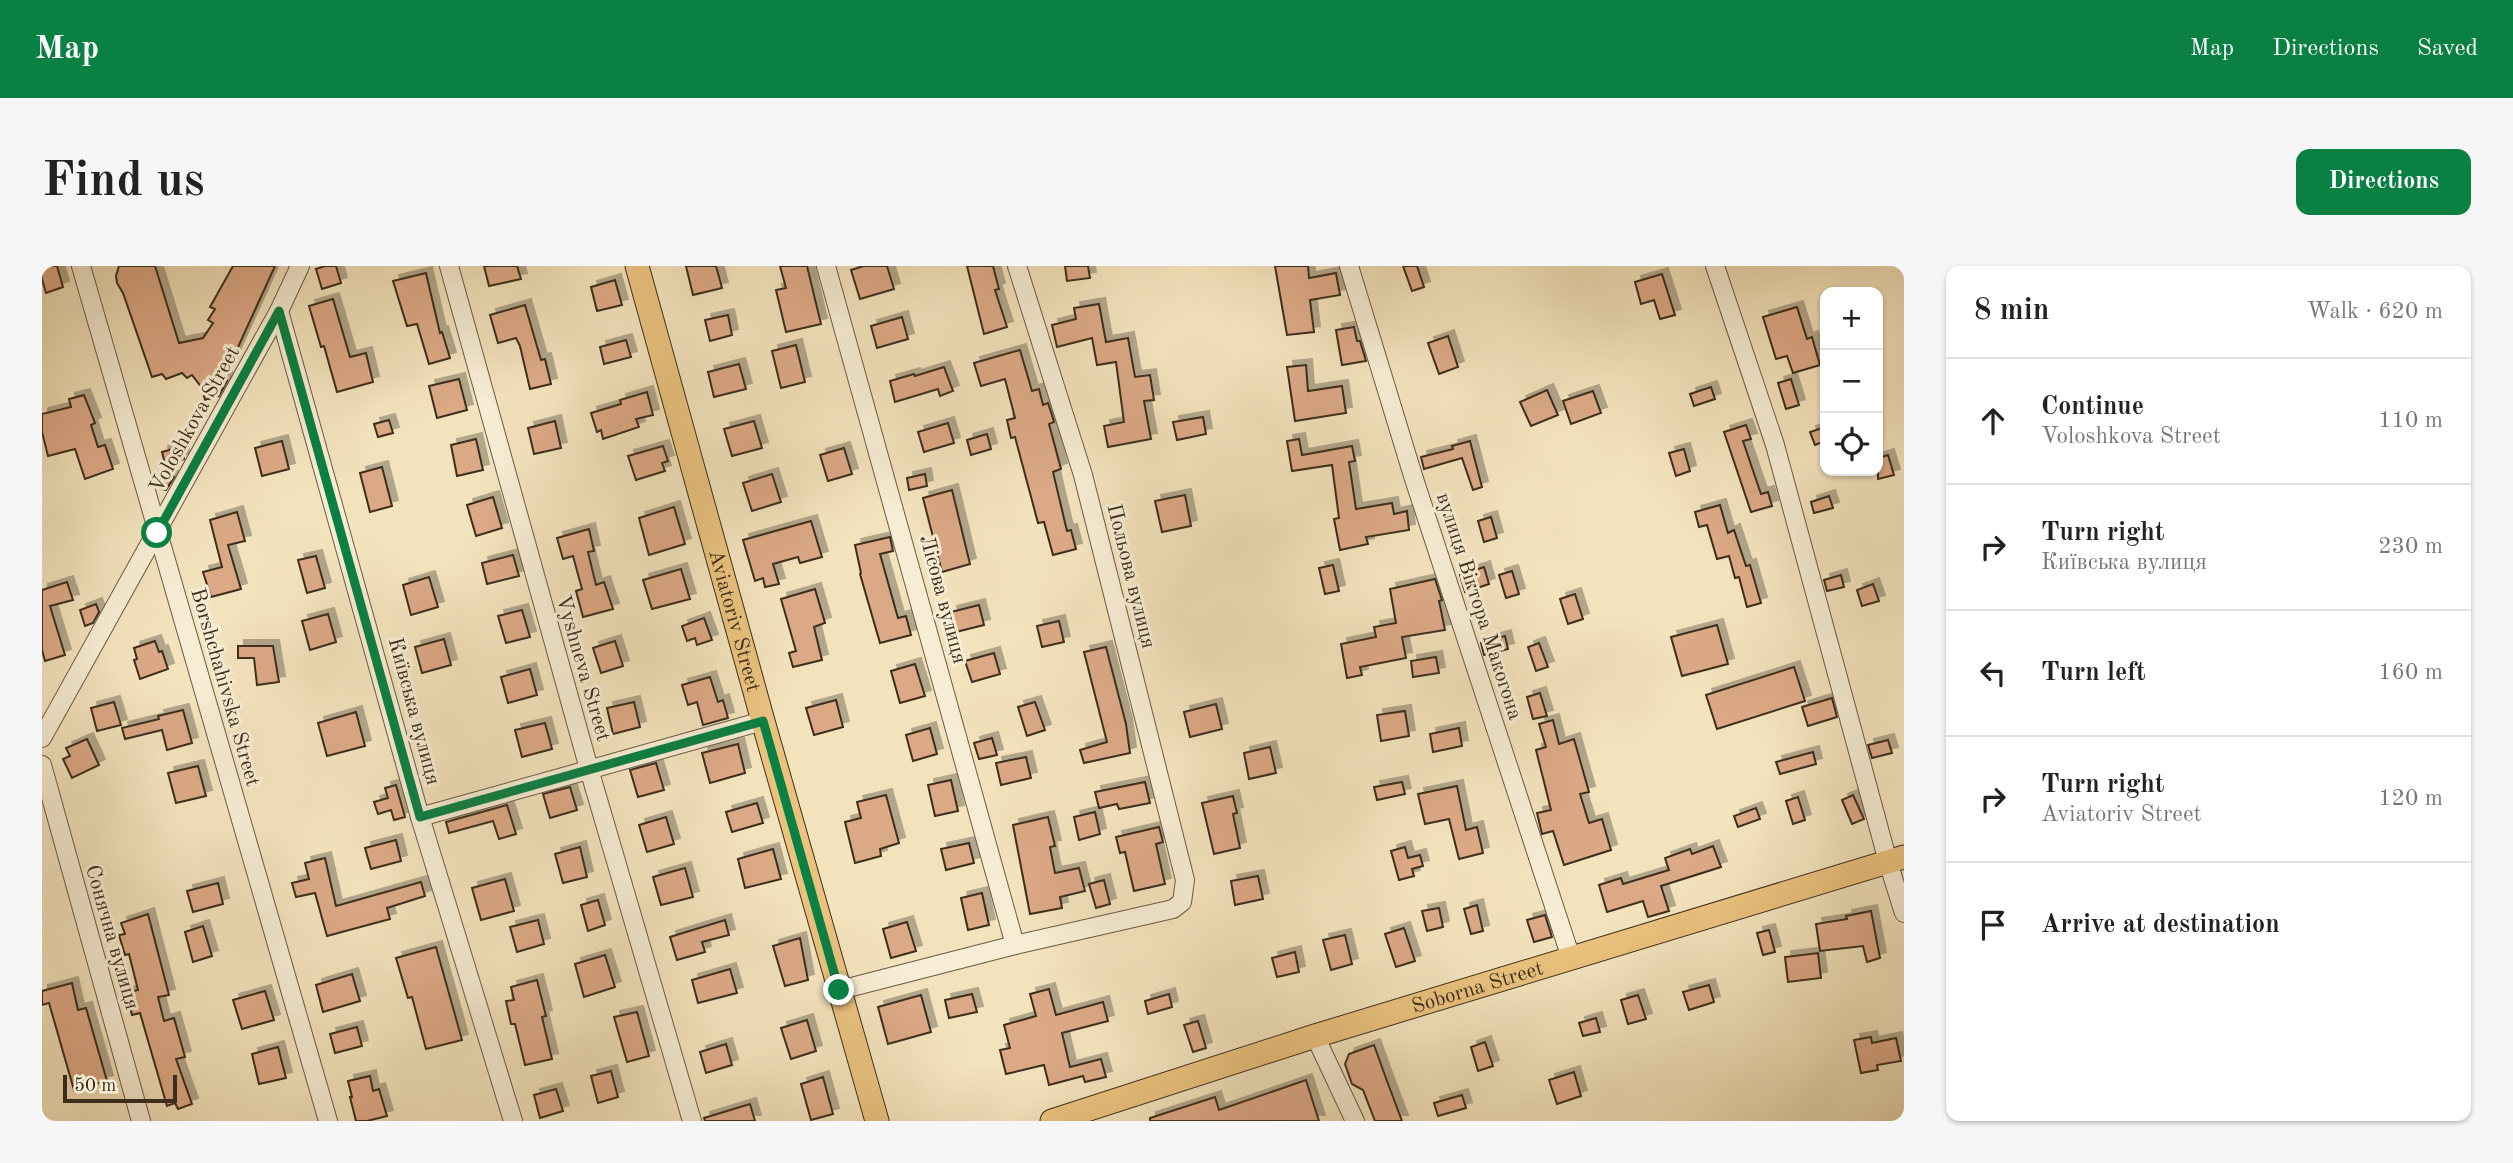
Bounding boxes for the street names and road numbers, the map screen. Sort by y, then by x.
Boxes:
street label: Voloshkova Street [146,343,244,497]
street label: вулиця Віктора Макогона [1432,490,1525,723]
street label: Польова вулиця [1102,502,1159,651]
street label: Лісова вулиця [915,533,970,666]
street label: Aviatoriv Street [704,548,763,695]
street label: Borshchahivska Street [186,586,263,789]
street label: Vyshneva Street [552,593,613,744]
street label: Київська вулиця [384,635,443,787]
street label: Сонячна вулиця [81,863,142,1012]
street label: Soborna Street [1409,958,1546,1018]

